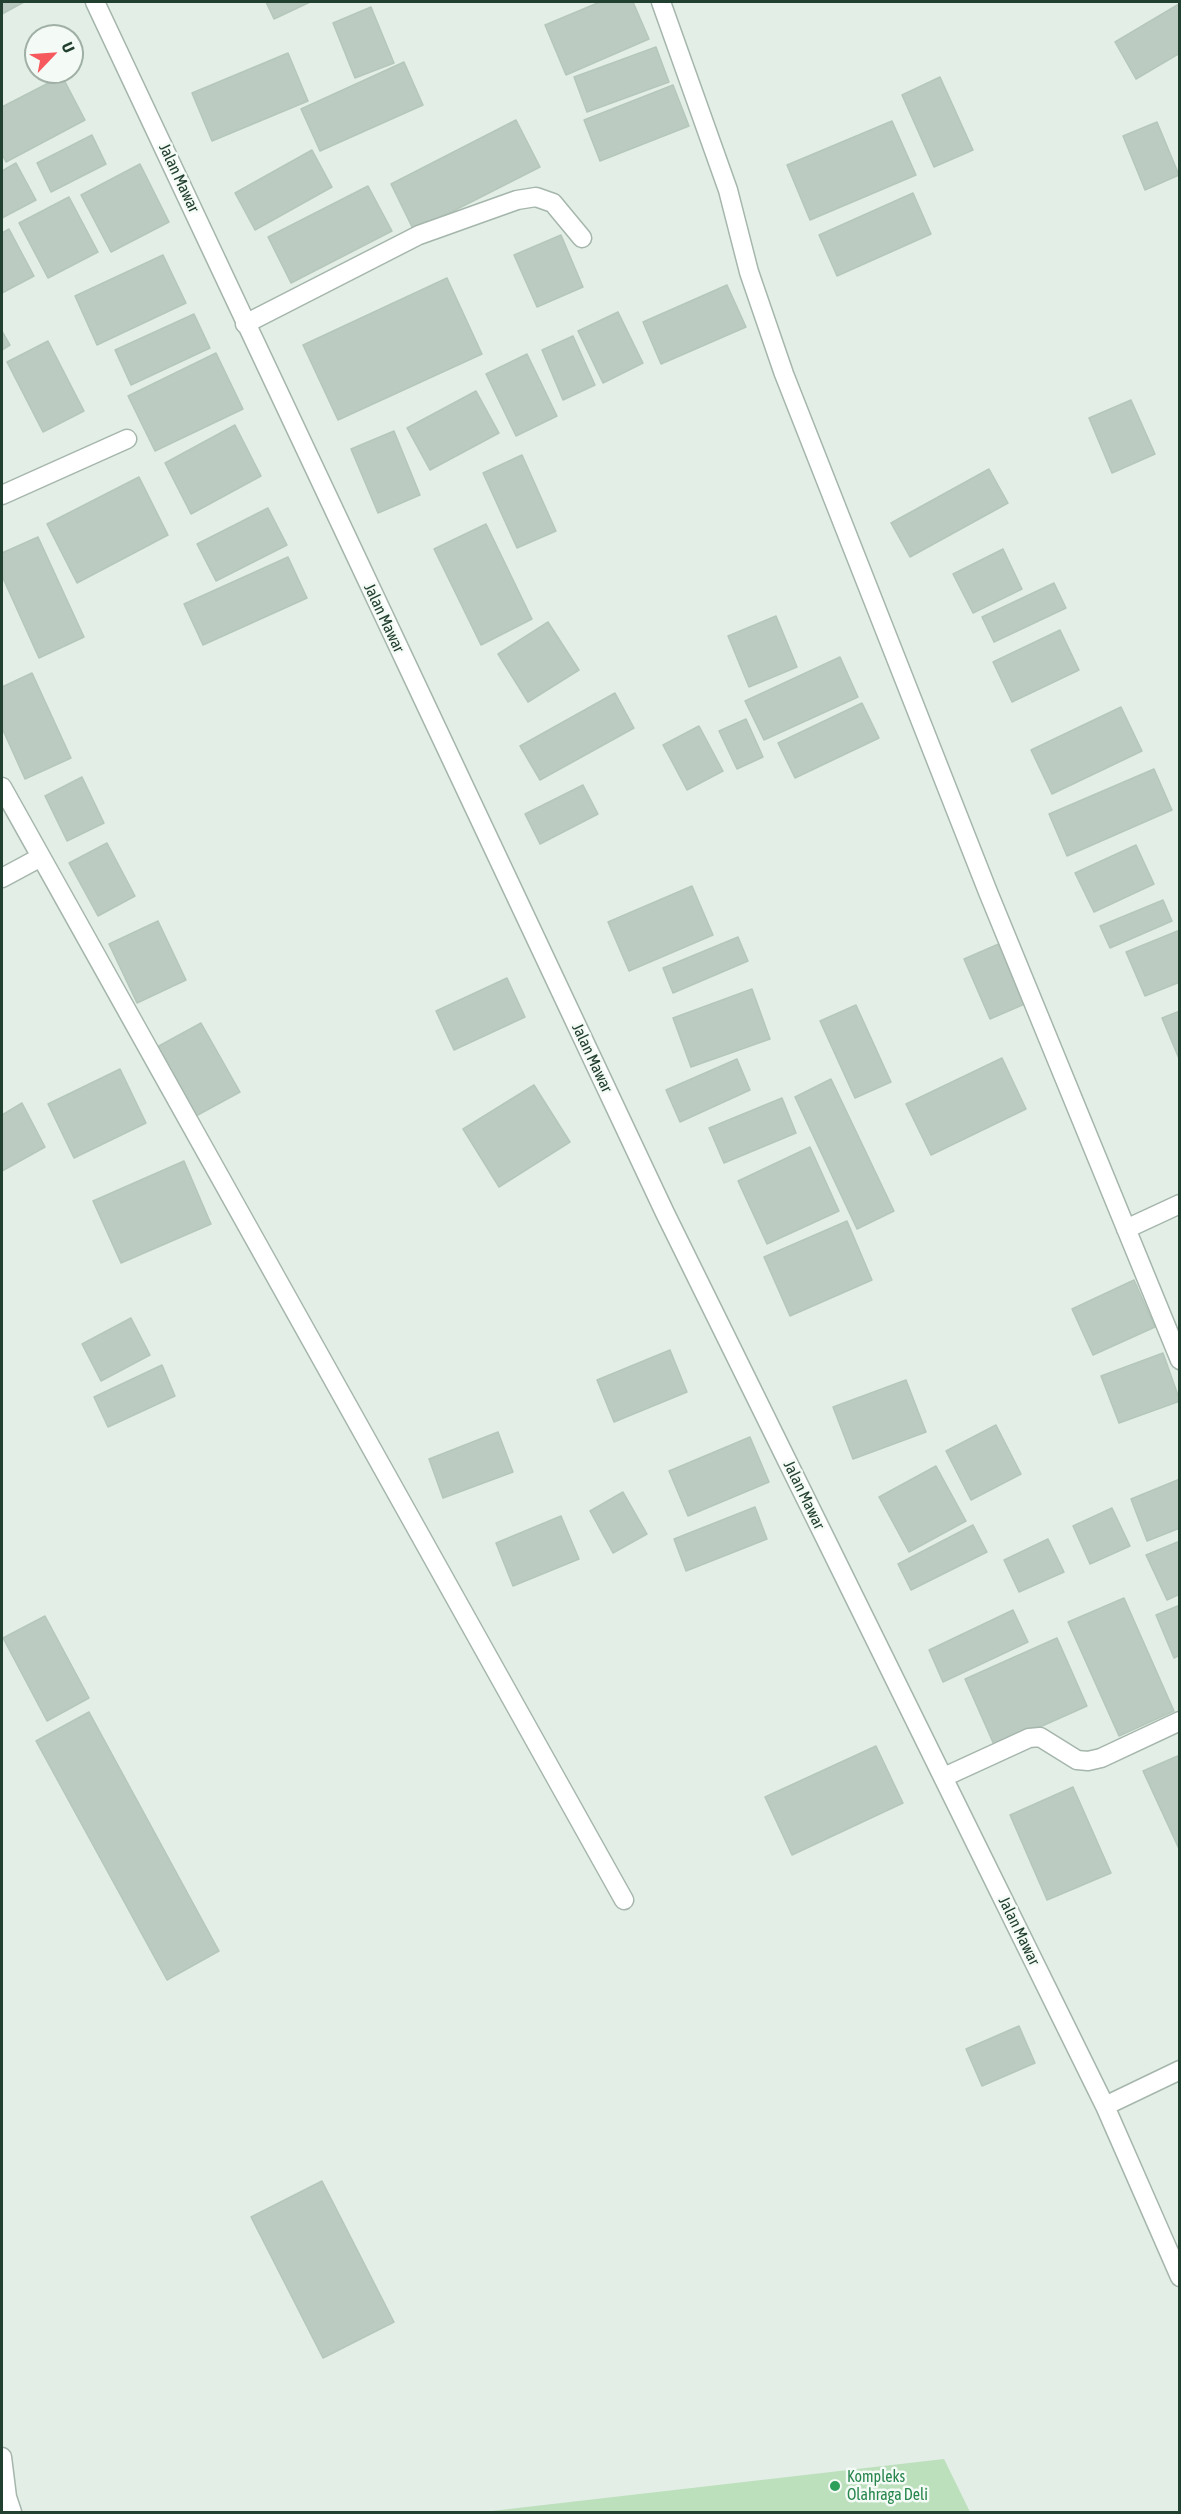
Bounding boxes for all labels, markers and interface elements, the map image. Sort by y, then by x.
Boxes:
north arrow [24,24,84,84]
text: U [58,39,79,55]
street label: Jalan Mawar [155,140,203,216]
street label: Jalan Mawar [360,580,408,656]
street label: Jalan Mawar [568,1020,616,1096]
street label: Jalan Mawar [779,1458,829,1532]
street label: Jalan Mawar [994,1894,1044,1968]
place label: Kompleks Olahraga Deli [847,2467,928,2505]
marker: Kompleks Olahraga Deli [828,2479,842,2493]

